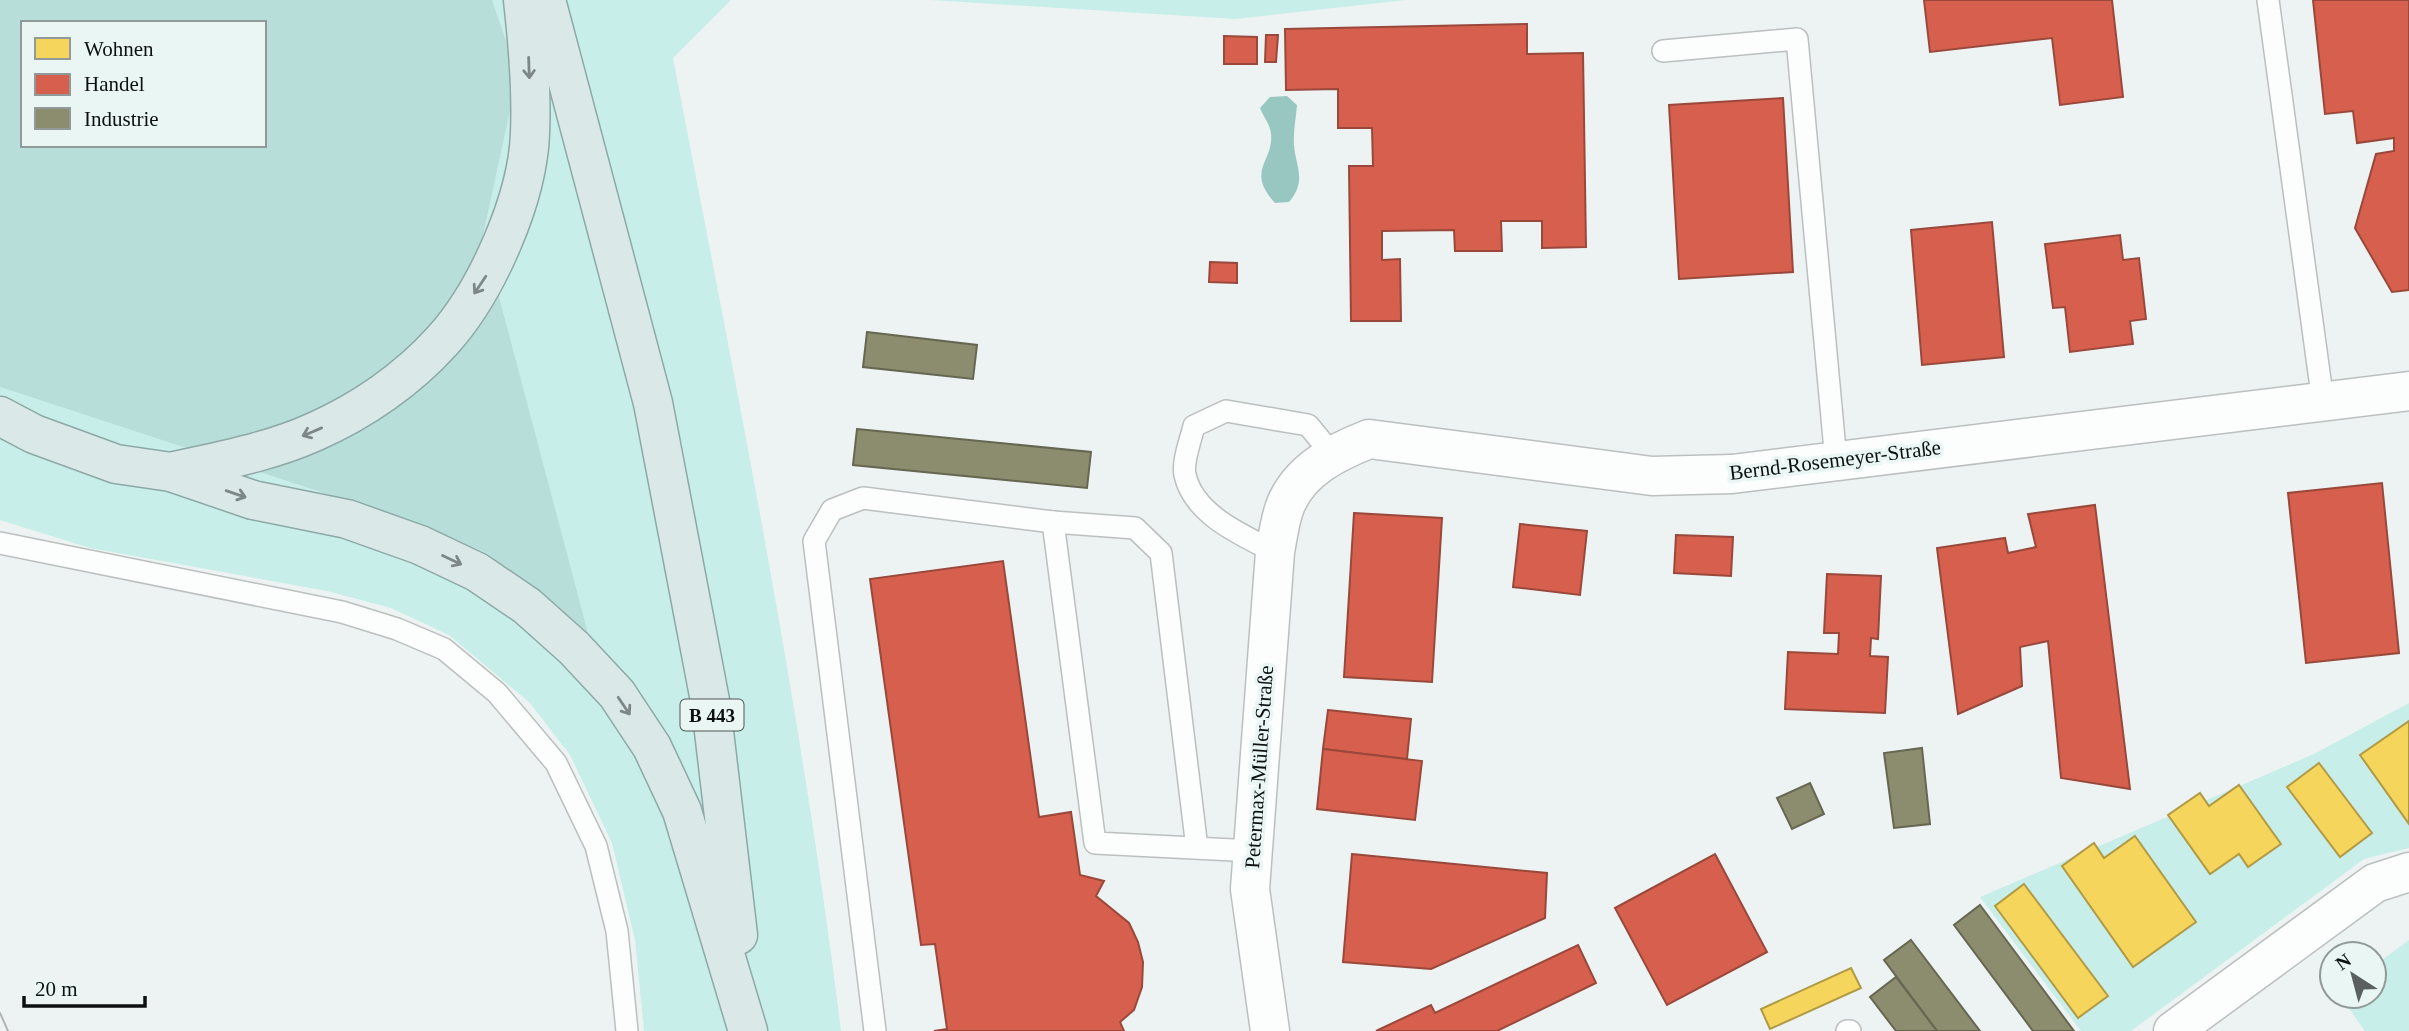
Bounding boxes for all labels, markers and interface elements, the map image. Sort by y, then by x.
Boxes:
legend [21,21,266,147]
text: Wohnen [84,37,154,61]
one-way arrow [522,56,535,79]
text: Handel [84,72,145,96]
text: Industrie [84,107,159,131]
one-way arrow [473,275,487,295]
one-way arrow [302,426,323,439]
street label: Bernd-Rosemeyer-Straße [1728,435,1942,485]
one-way arrow [224,489,246,501]
one-way arrow [441,554,462,567]
street label: Petermax-Müller-Straße [1240,665,1278,869]
one-way arrow [617,695,631,715]
road number: B 443 [680,700,744,730]
north arrow [2318,940,2388,1010]
text: N [2332,949,2355,974]
scale bar [24,964,145,1008]
text: 20 m [35,977,78,1001]

